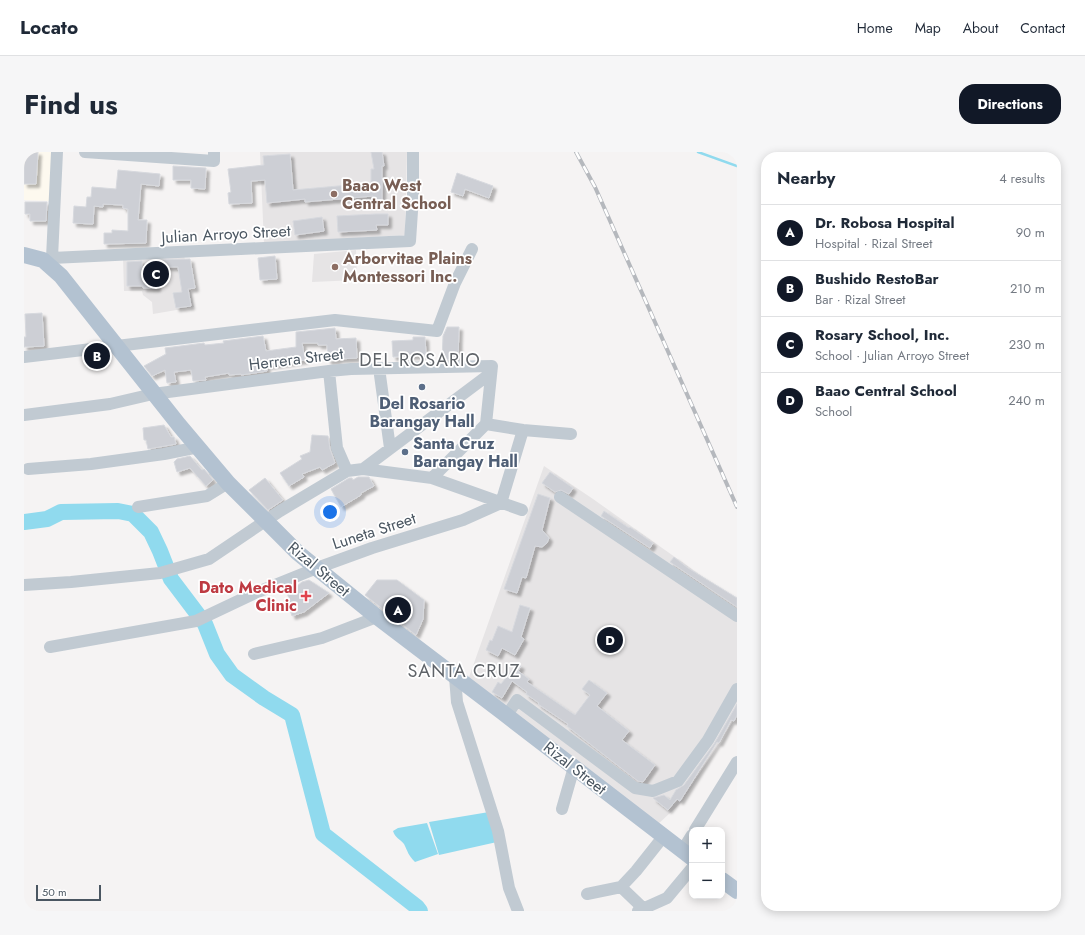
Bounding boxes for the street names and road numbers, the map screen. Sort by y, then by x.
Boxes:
street label: Julian Arroyo Street [159,219,291,249]
street label: Herrera Street [248,342,345,376]
street label: Luneta Street [329,507,419,555]
street label: Rizal Street [283,536,355,602]
street label: Rizal Street [538,736,612,800]

